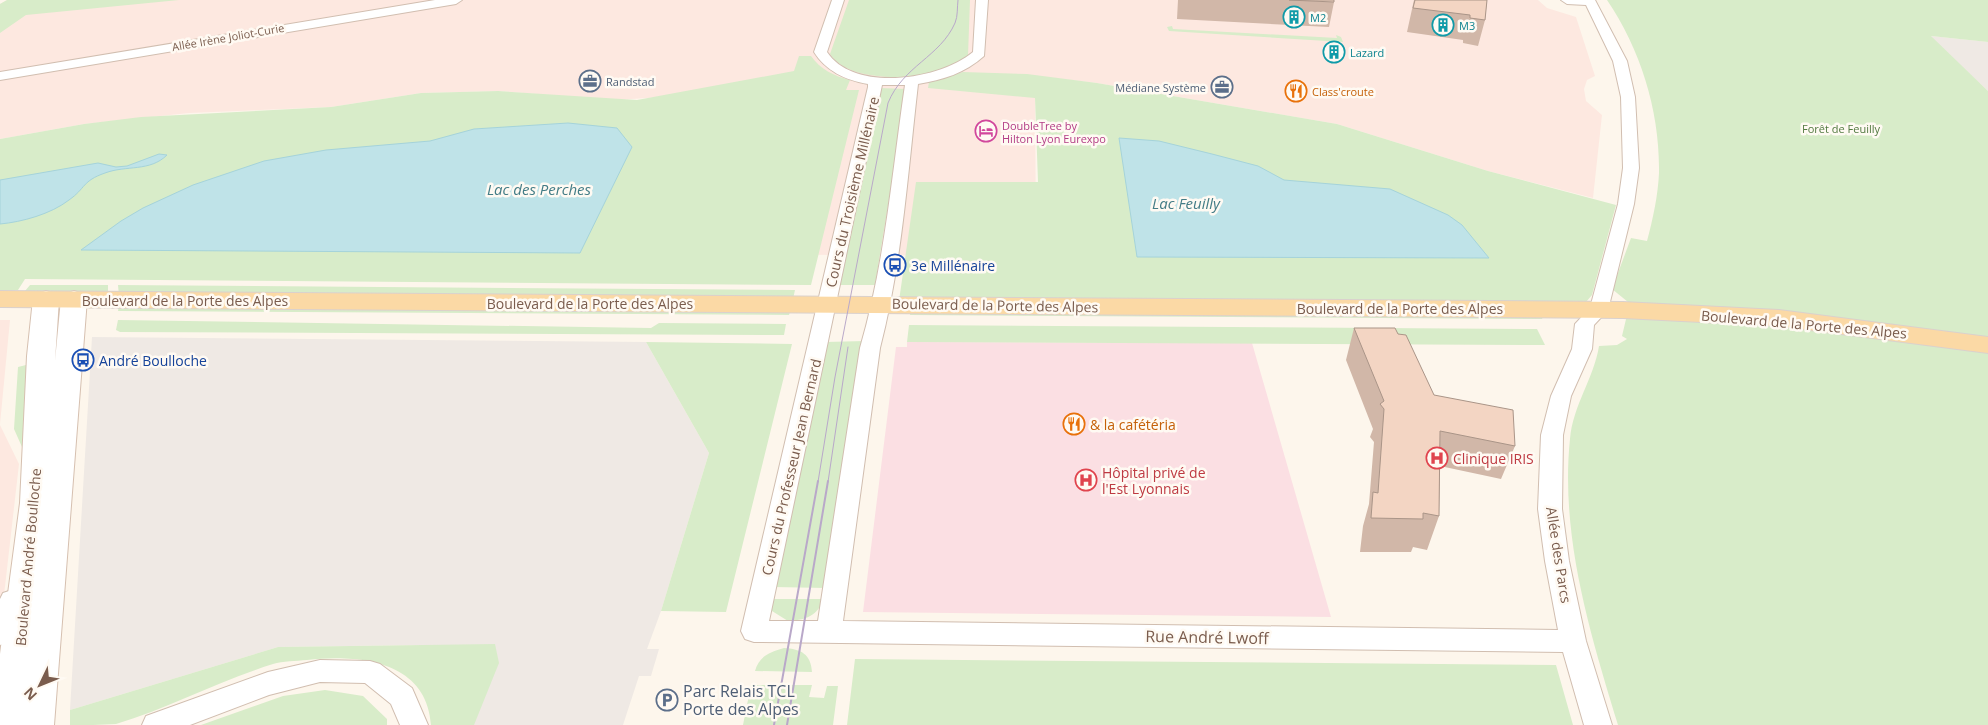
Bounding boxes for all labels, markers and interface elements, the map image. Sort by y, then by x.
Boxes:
building icon: M2 [1282,5,1306,29]
place label: M2 [1310,10,1326,25]
building icon: M3 [1431,13,1455,37]
place label: M3 [1459,18,1475,33]
street label: Allée Irène Joliot-Curie [171,20,285,54]
building icon: Lazard [1322,40,1346,64]
place label: Lazard [1350,45,1384,60]
office icon: Randstad [578,69,602,93]
place label: Randstad [606,74,654,89]
office icon: Médiane Système [1210,75,1234,99]
restaurant icon: Class'croute [1284,79,1308,103]
place label: Médiane Système [1115,80,1206,95]
place label: Class'croute [1312,84,1374,99]
street label: Cours du Troisième Millénaire [821,95,883,289]
place label: DoubleTree by Hilton Lyon Eurexpo [1002,118,1106,146]
hotel icon: DoubleTree by Hilton Lyon Eurexpo [974,119,998,143]
park label: Forêt de Feuilly [1802,121,1880,136]
water label: Lac des Perches [487,179,592,199]
water label: Lac Feuilly [1152,193,1221,213]
bus stop icon: 3e Millénaire [883,253,907,277]
place label: 3e Millénaire [911,256,995,275]
street label: Boulevard de la Porte des Alpes [82,291,289,310]
street label: Boulevard de la Porte des Alpes [487,294,694,313]
street label: Boulevard de la Porte des Alpes [892,294,1099,316]
street label: Boulevard de la Porte des Alpes [1297,299,1504,318]
street label: Boulevard de la Porte des Alpes [1700,306,1908,342]
bus stop icon: André Boulloche [71,348,95,372]
place label: André Boulloche [99,351,207,370]
street label: Cours du Professeur Jean Bernard [757,357,825,577]
restaurant icon: & la cafétéria [1062,412,1086,436]
place label: & la cafétéria [1090,415,1176,434]
hospital icon: Clinique IRIS [1425,446,1449,470]
place label: Clinique IRIS [1453,449,1534,468]
place label: Hôpital privé de l'Est Lyonnais [1102,463,1206,498]
street label: Boulevard André Boulloche [11,467,45,647]
hospital icon: Hôpital privé de l'Est Lyonnais [1074,468,1098,492]
street label: Allée des Parcs [1542,505,1576,605]
street label: Rue André Lwoff [1145,625,1270,649]
north arrow [15,660,65,710]
place label: Parc Relais TCL Porte des Alpes [683,680,799,720]
text: N [19,684,41,705]
parking icon: Parc Relais TCL Porte des Alpes [655,688,679,712]

